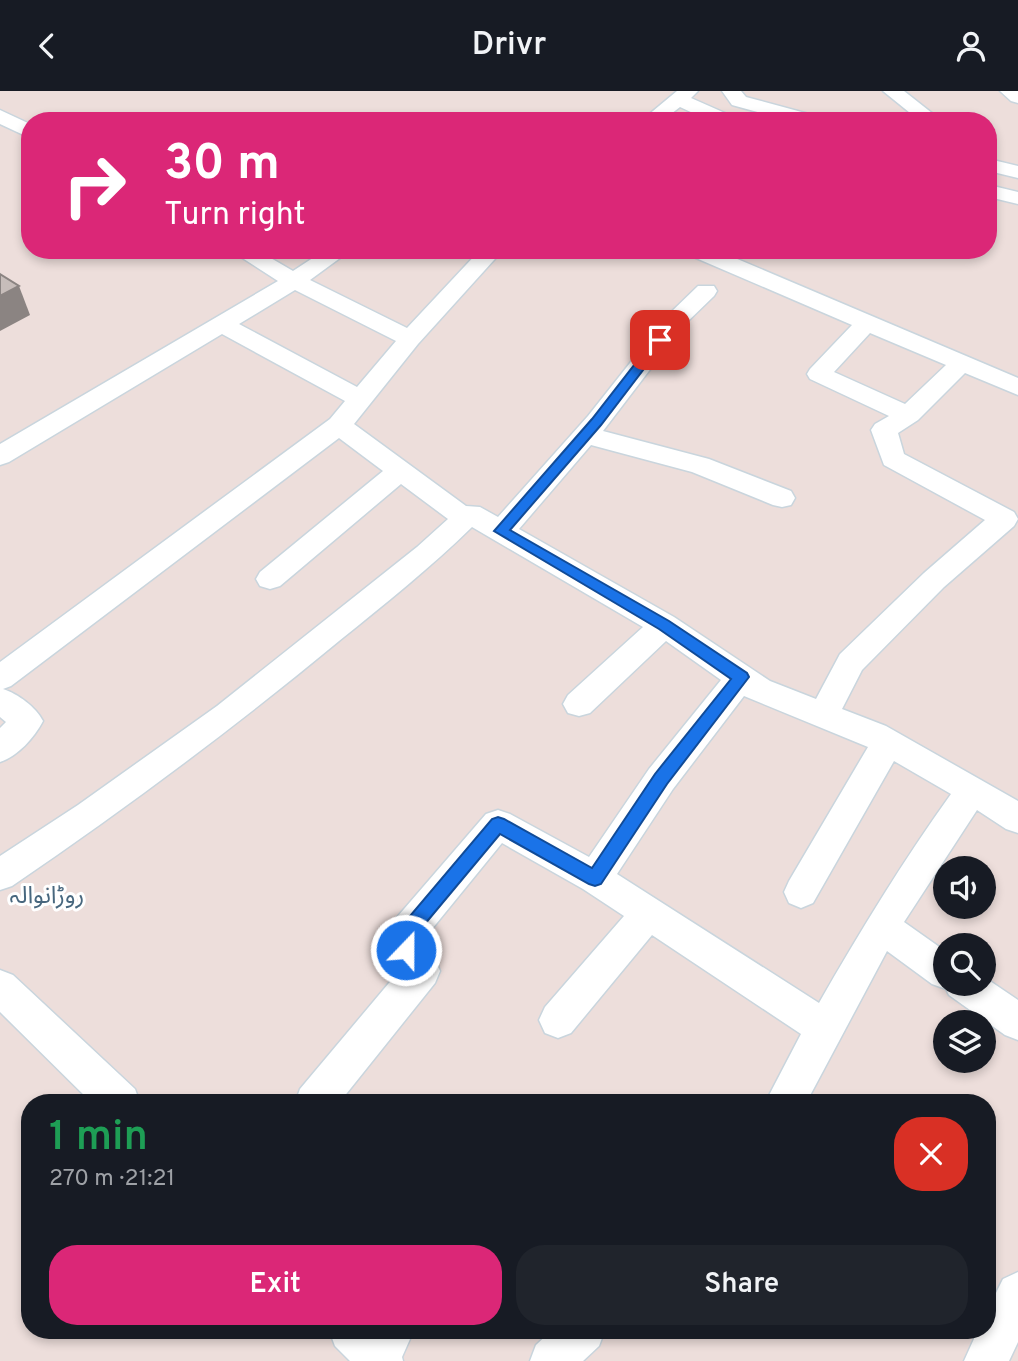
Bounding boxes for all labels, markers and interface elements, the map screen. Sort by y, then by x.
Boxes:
text: Drivr [472,26,546,66]
icon: back [28,27,66,65]
icon: person [952,27,990,65]
text: 30 m [164,135,280,197]
icon: right [49,140,140,231]
text: Turn right [164,196,306,236]
pin [630,310,690,370]
icon: arrive [641,321,679,359]
map controls [933,856,996,1073]
button: sound [933,856,996,919]
district label: روڑانوالہ [10,882,84,912]
position arrow [369,913,443,987]
button: search [933,933,996,996]
button: layers [933,1010,996,1073]
text: 1 min [49,1112,148,1165]
button: close [894,1117,968,1191]
text: 270 m · 21:21 [49,1165,175,1194]
button: Exit [49,1245,502,1325]
button: Share [516,1245,968,1325]

